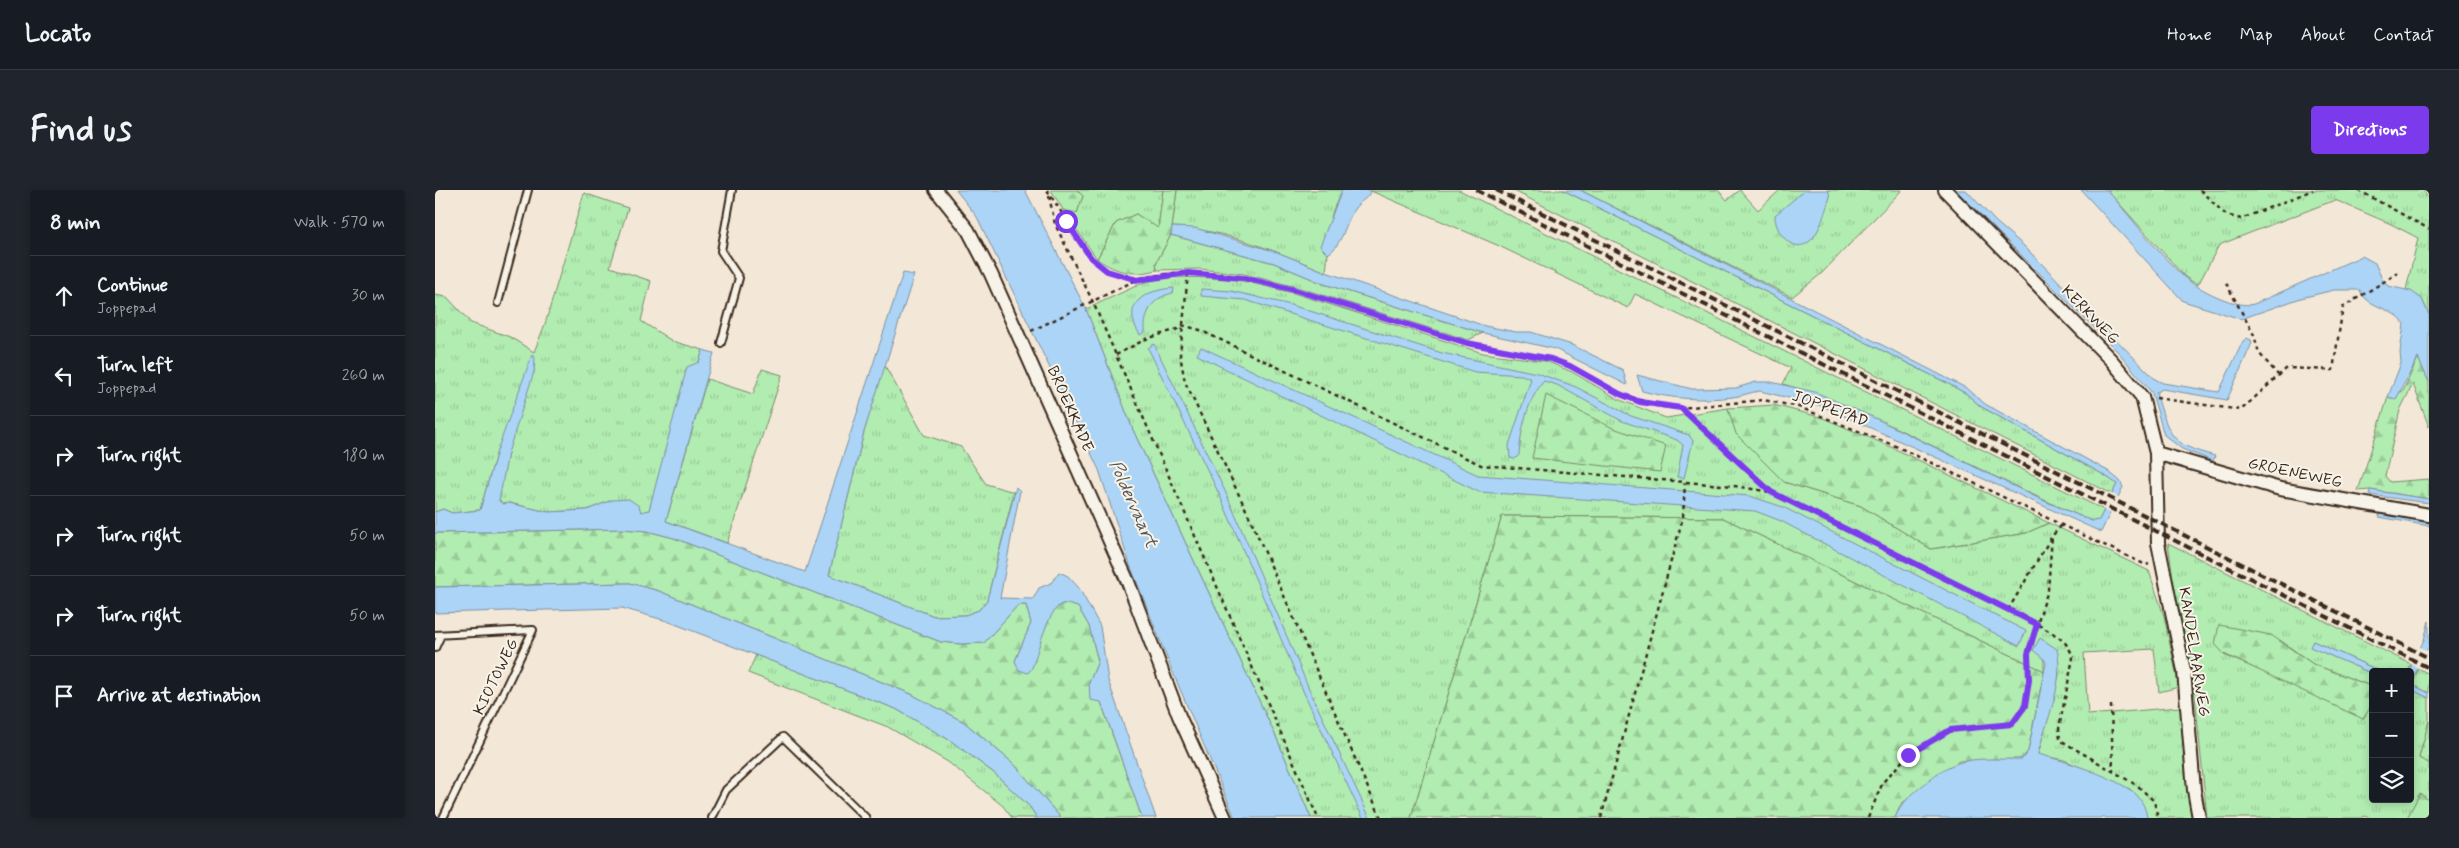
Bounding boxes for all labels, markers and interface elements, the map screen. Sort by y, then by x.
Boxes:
text: Locato [25,19,91,50]
text: Home [2167,23,2212,47]
text: Map [2240,23,2273,47]
text: About [2301,23,2345,47]
text: Contact [2373,23,2434,47]
button: Directions [2311,106,2429,154]
text: Find us [30,107,132,153]
text: 8 min [50,209,101,237]
route start [1055,210,1078,233]
text: Walk · 570 m [294,212,385,233]
text: Continue [97,273,168,298]
street label: KERKWEG [2056,281,2124,350]
icon: ahead [50,282,78,310]
text: 30 m [352,285,385,306]
text: Joppepad [97,298,156,319]
text: Turn left [97,353,173,378]
icon: left [50,362,78,390]
street label: BROEKKADE [1042,363,1098,455]
text: 260 m [342,365,385,386]
text: Joppepad [97,378,156,399]
street label: JOPPEPAD [1789,385,1871,433]
icon: right [50,442,78,470]
text: Turn right [97,443,181,468]
text: 180 m [342,445,385,466]
street label: GROENEWEG [2246,453,2344,493]
water label: Poldervaart [1103,456,1164,553]
icon: right [50,522,78,550]
text: Turn right [97,523,181,548]
text: 50 m [349,525,385,546]
street label: KANDELAARWEG [2173,586,2215,718]
icon: right [50,602,78,630]
text: Turn right [97,603,181,628]
text: 50 m [349,605,385,626]
street label: KIOTOWEG [468,635,524,719]
map controls [2369,668,2414,803]
button: + [2369,668,2414,713]
icon: arrive [50,682,78,710]
text: Arrive at destination [97,683,261,708]
button: − [2369,713,2414,758]
route end [1897,744,1920,767]
button: layers [2369,758,2414,803]

